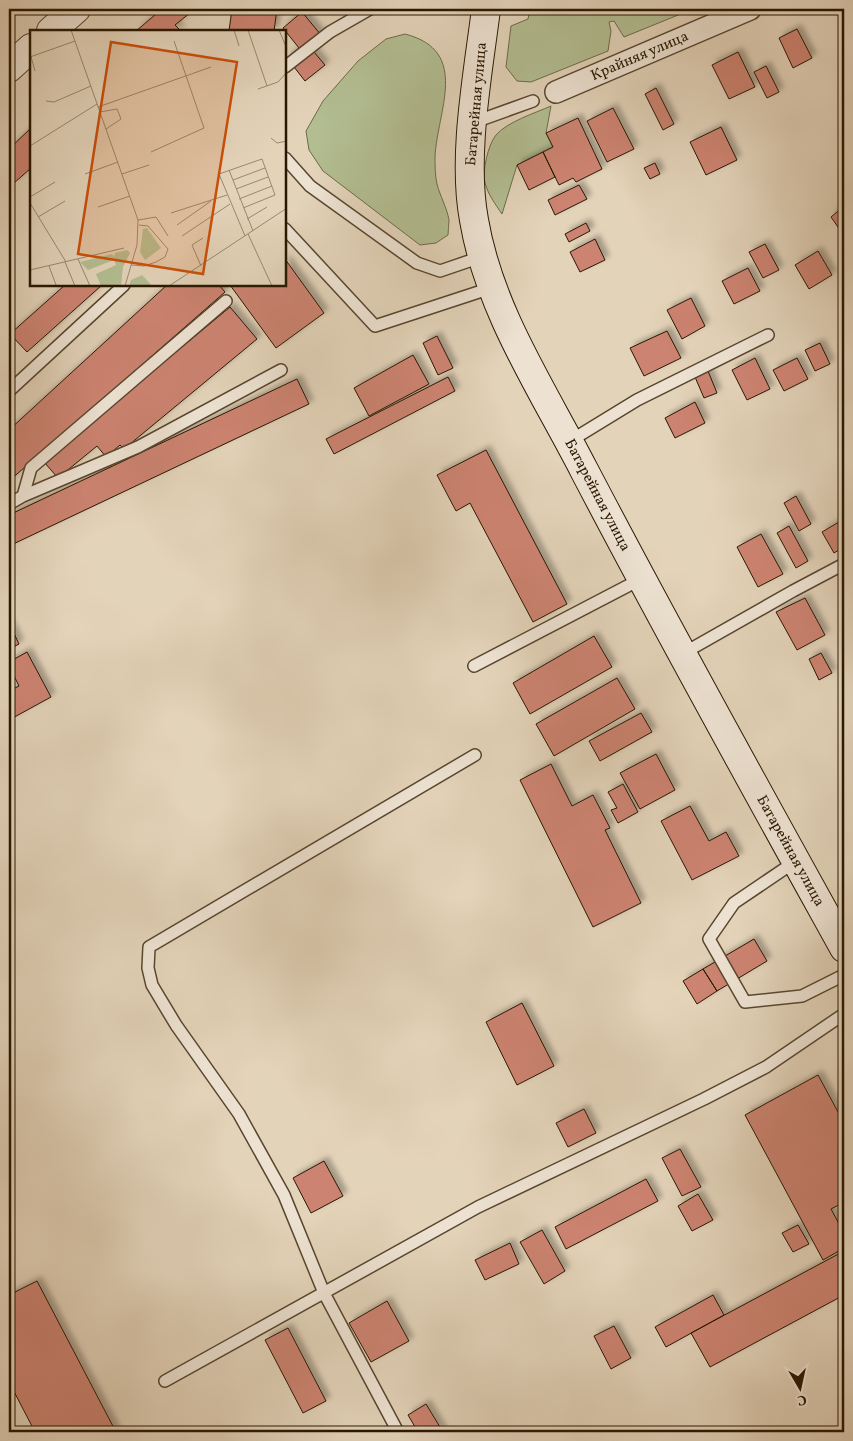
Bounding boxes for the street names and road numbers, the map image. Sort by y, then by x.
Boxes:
street label: Крайняя улица [587,26,692,86]
street label: Батарейная улица [461,41,493,167]
street label: Батарейная улица [559,435,636,555]
street label: Батарейная улица [751,792,830,911]

